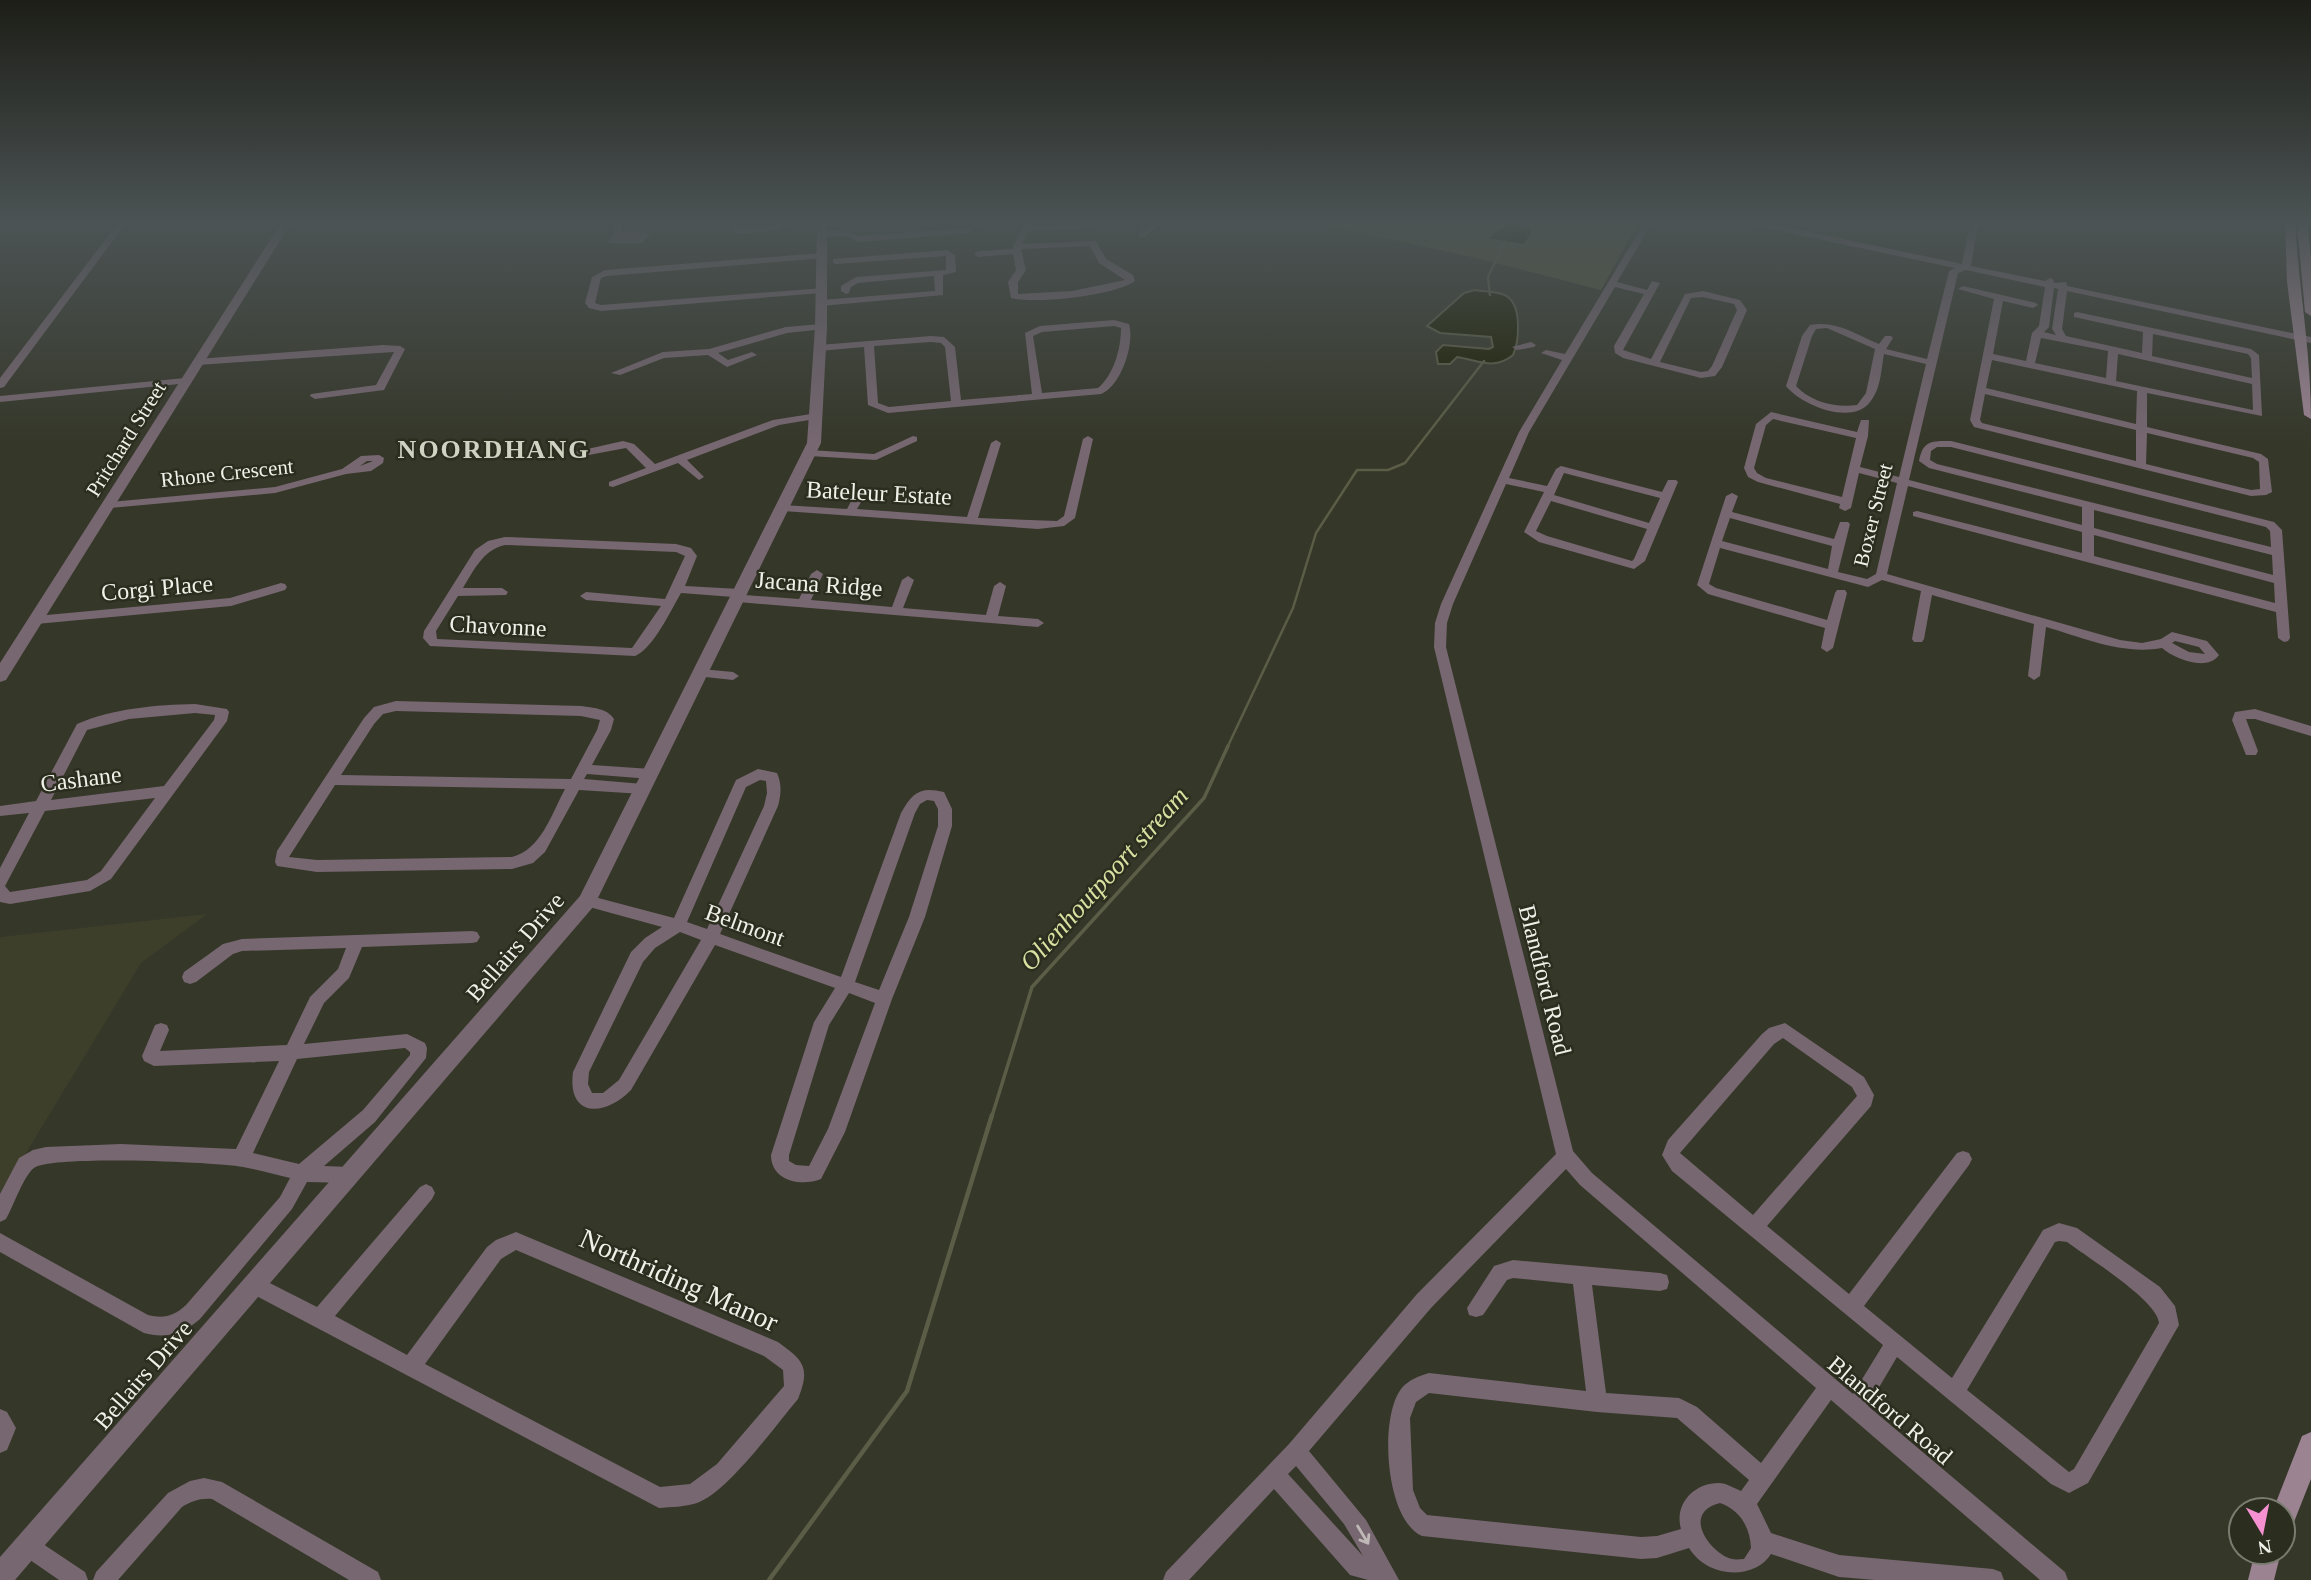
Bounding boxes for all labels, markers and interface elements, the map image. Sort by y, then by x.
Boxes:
street label: Pritchard Street [81,377,171,501]
district label: NOORDHANG [398,435,590,464]
street label: Rhone Crescent [159,454,295,492]
street label: Boxer Street [1849,461,1897,569]
street label: Bateleur Estate [805,476,953,510]
street label: Jacana Ridge [755,567,883,601]
street label: Corgi Place [100,570,214,606]
street label: Chavonne [449,610,547,642]
street label: Cashane [39,761,123,797]
water label: Olienhoutpoort stream [1014,781,1194,977]
street label: Bellairs Drive [461,887,569,1007]
street label: Belmont [702,899,789,951]
street label: Blandford Road [1514,902,1576,1058]
street label: Northriding Manor [575,1222,784,1338]
street label: Bellairs Drive [89,1315,197,1435]
street label: Blandford Road [1823,1351,1957,1469]
north arrow [2227,1496,2297,1566]
one-way arrow [1357,1524,1371,1544]
text: N [2256,1536,2273,1559]

